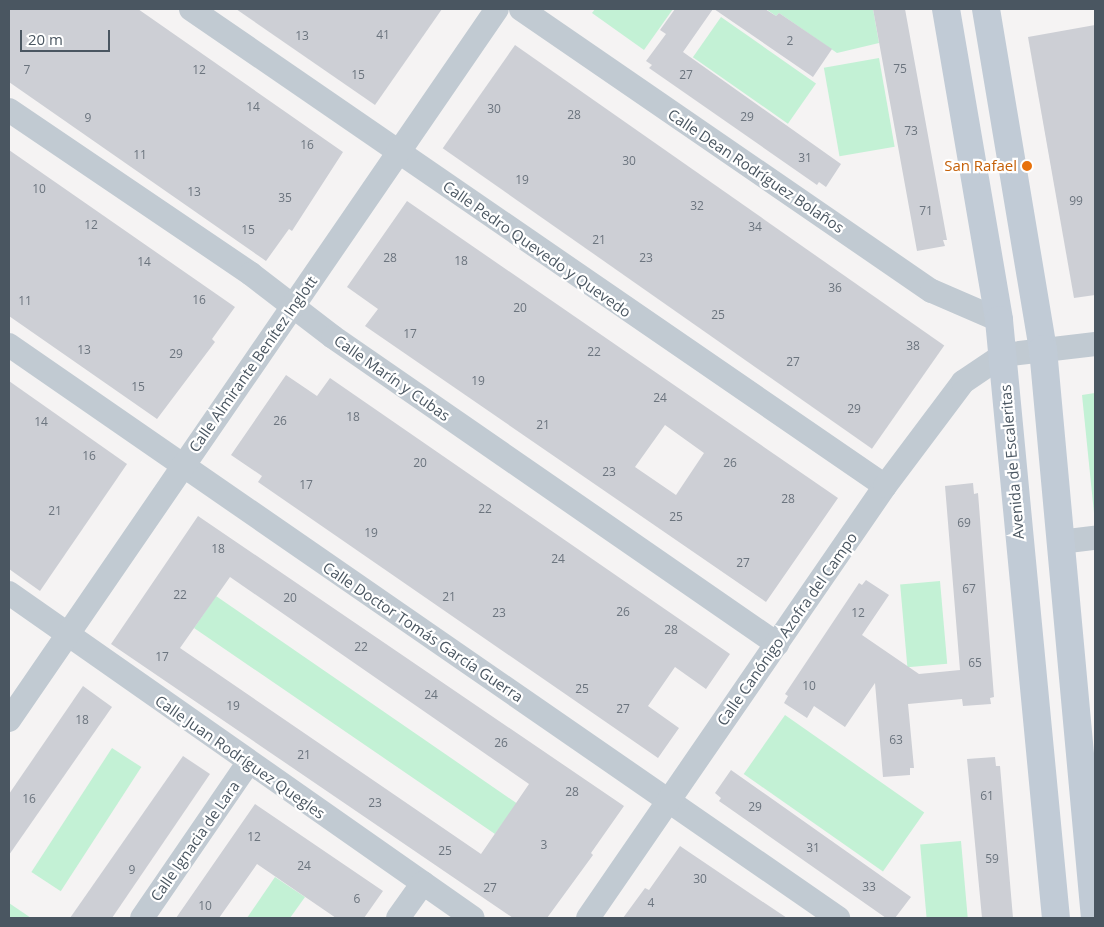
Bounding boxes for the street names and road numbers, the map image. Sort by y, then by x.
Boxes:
street label: Calle Dean Rodríguez Bolaños [664,105,848,237]
street label: Calle Pedro Quevedo y Quevedo [439,177,635,321]
street label: Calle Almirante Benítez Inglott [185,273,321,455]
street label: Calle Marín y Cubas [331,331,453,425]
street label: Avenida de Escaleritas [996,384,1028,540]
street label: Calle Canónigo Azofra del Campo [713,529,861,729]
street label: Calle Doctor Tomás García Guerra [320,558,526,706]
street label: Calle Juan Rodríguez Quegles [152,691,328,823]
street label: Calle Ignacia de Lara [147,777,243,905]

